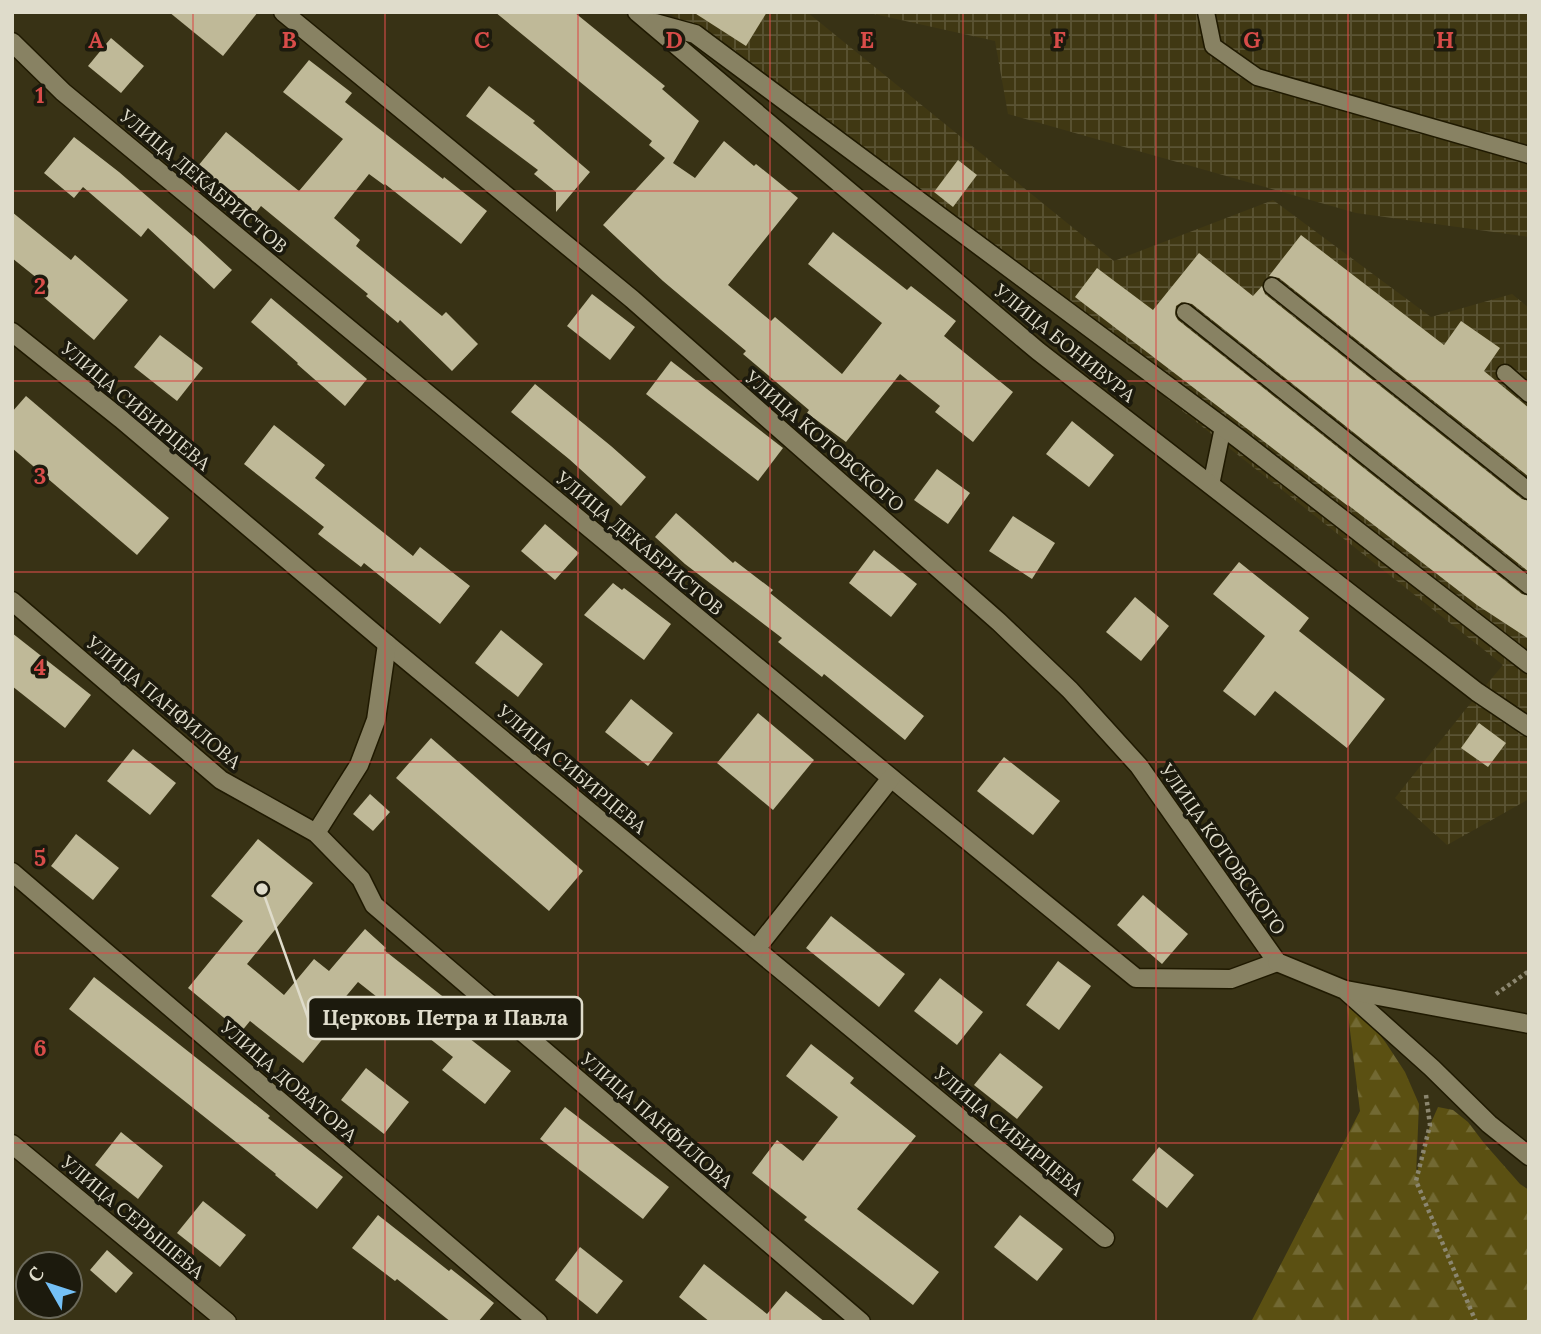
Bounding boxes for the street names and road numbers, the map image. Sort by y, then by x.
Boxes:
street label: УЛИЦА ДЕКАБРИСТОВ [115,103,293,258]
street label: УЛИЦА БОНИВУРА [989,278,1141,408]
street label: УЛИЦА СИБИРЦЕВА [56,336,216,476]
street label: УЛИЦА КОТОВСКОГО [740,365,910,517]
street label: УЛИЦА ДЕКАБРИСТОВ [551,465,729,620]
street label: УЛИЦА ПАНФИЛОВА [81,630,247,774]
street label: УЛИЦА СИБИРЦЕВА [492,699,652,839]
street label: УЛИЦА КОТОВСКОГО [1154,758,1291,939]
street label: УЛИЦА ДОВАТОРА [215,1015,363,1147]
street label: УЛИЦА ПАНФИЛОВА [575,1047,739,1193]
street label: УЛИЦА СИБИРЦЕВА [929,1061,1089,1201]
street label: УЛИЦА СЕРЫШЕВА [56,1150,210,1285]

